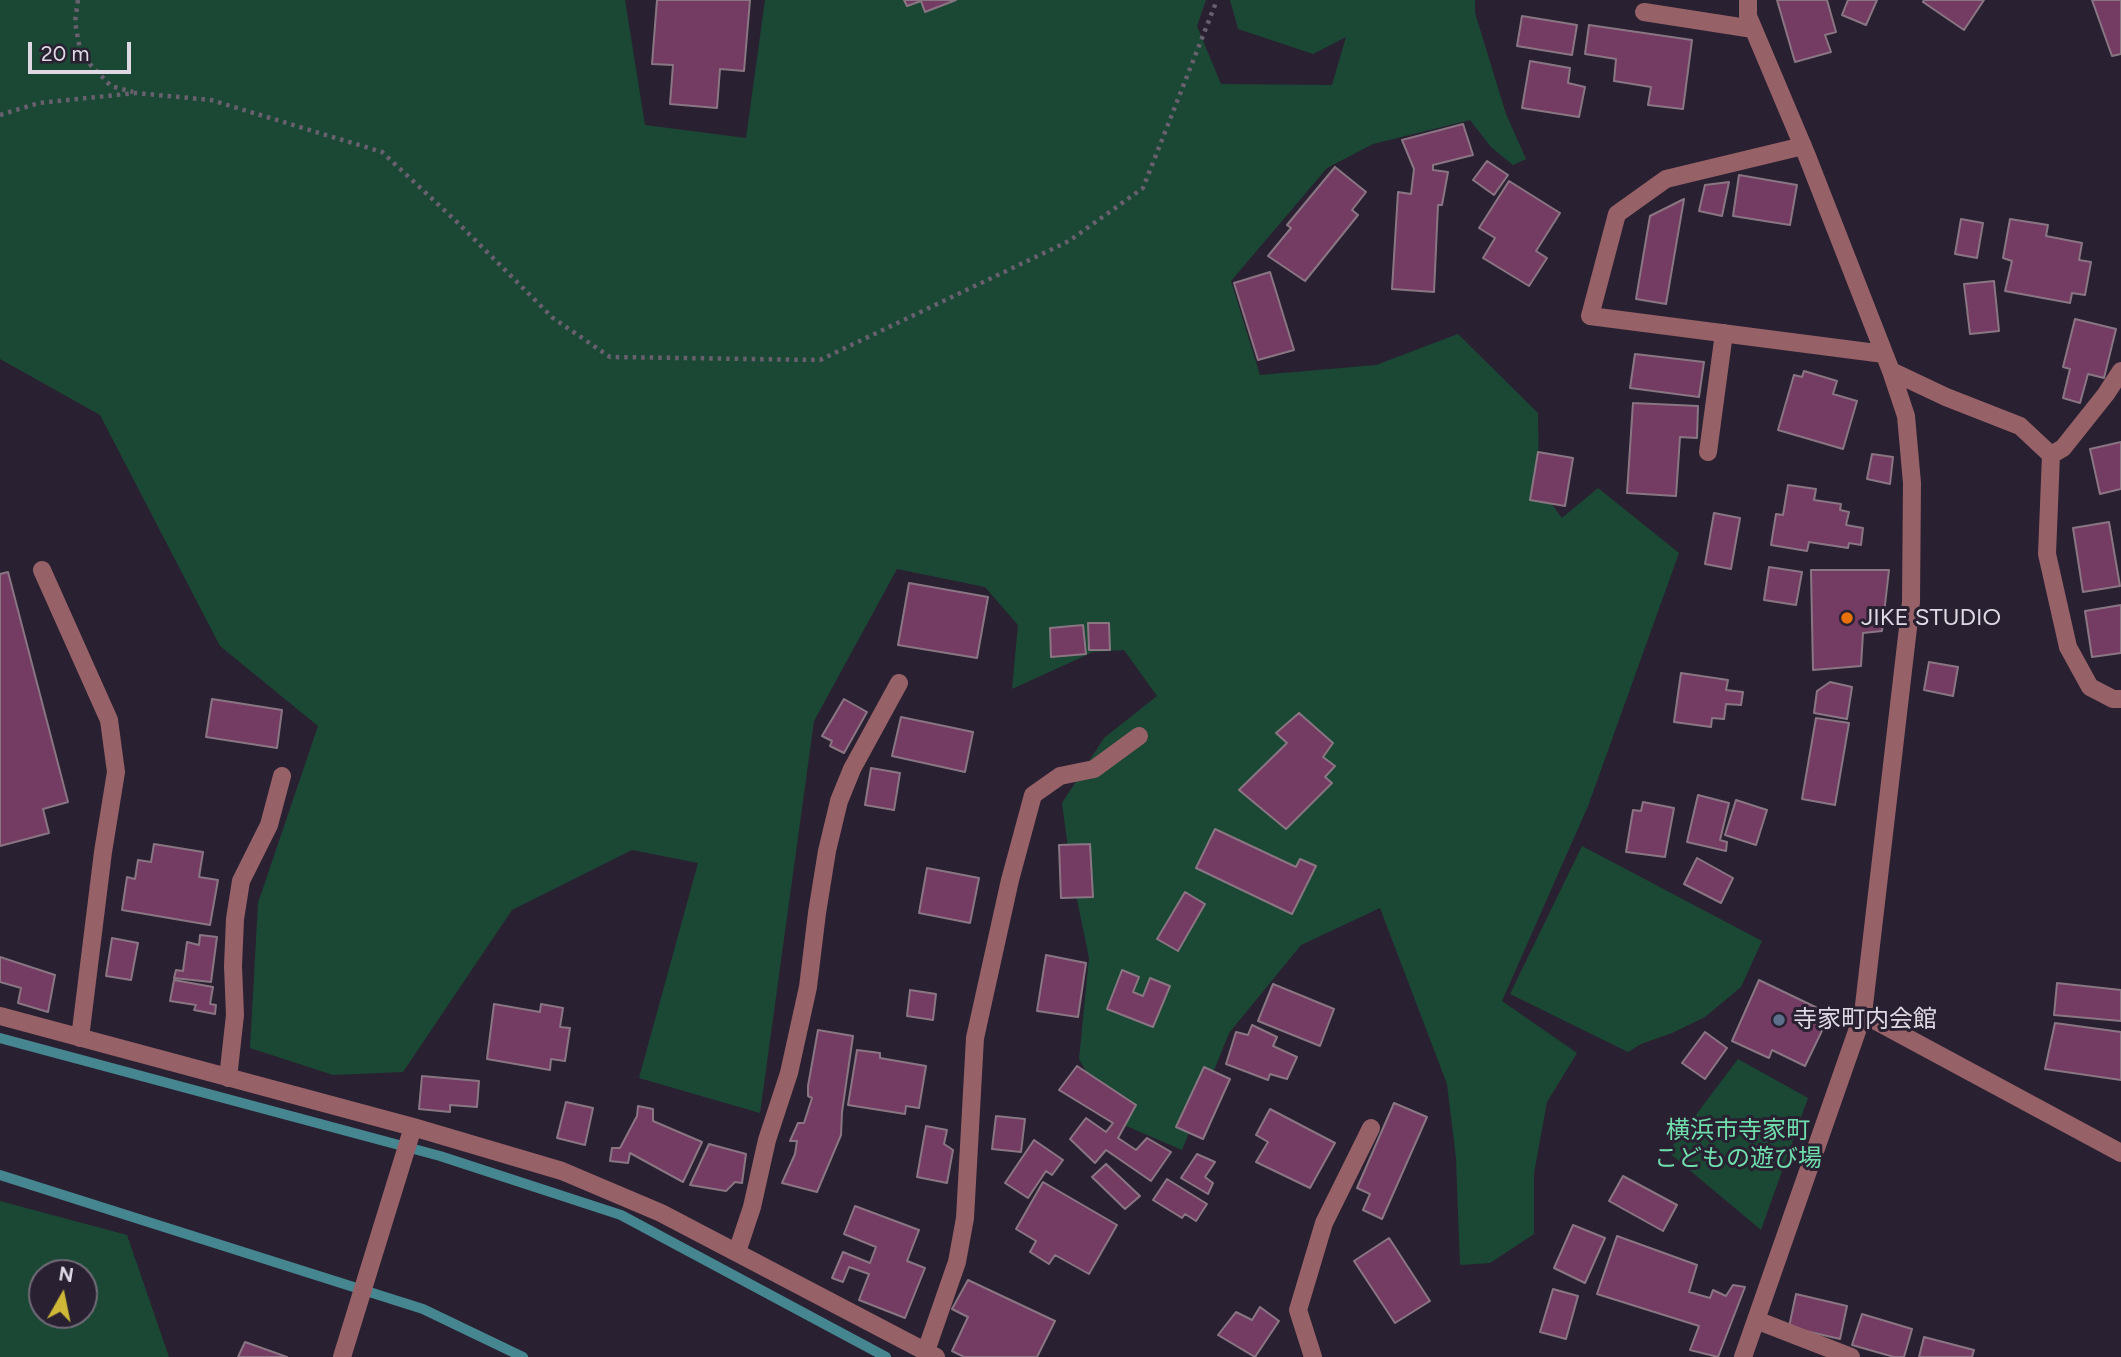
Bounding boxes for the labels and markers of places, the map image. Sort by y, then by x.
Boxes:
place label: JIKE STUDIO [1861,604,2001,632]
marker: JIKE STUDIO [1839,610,1855,626]
place label: 寺家町内会館 [1793,1006,1937,1034]
marker: 寺家町内会館 [1771,1012,1787,1028]

